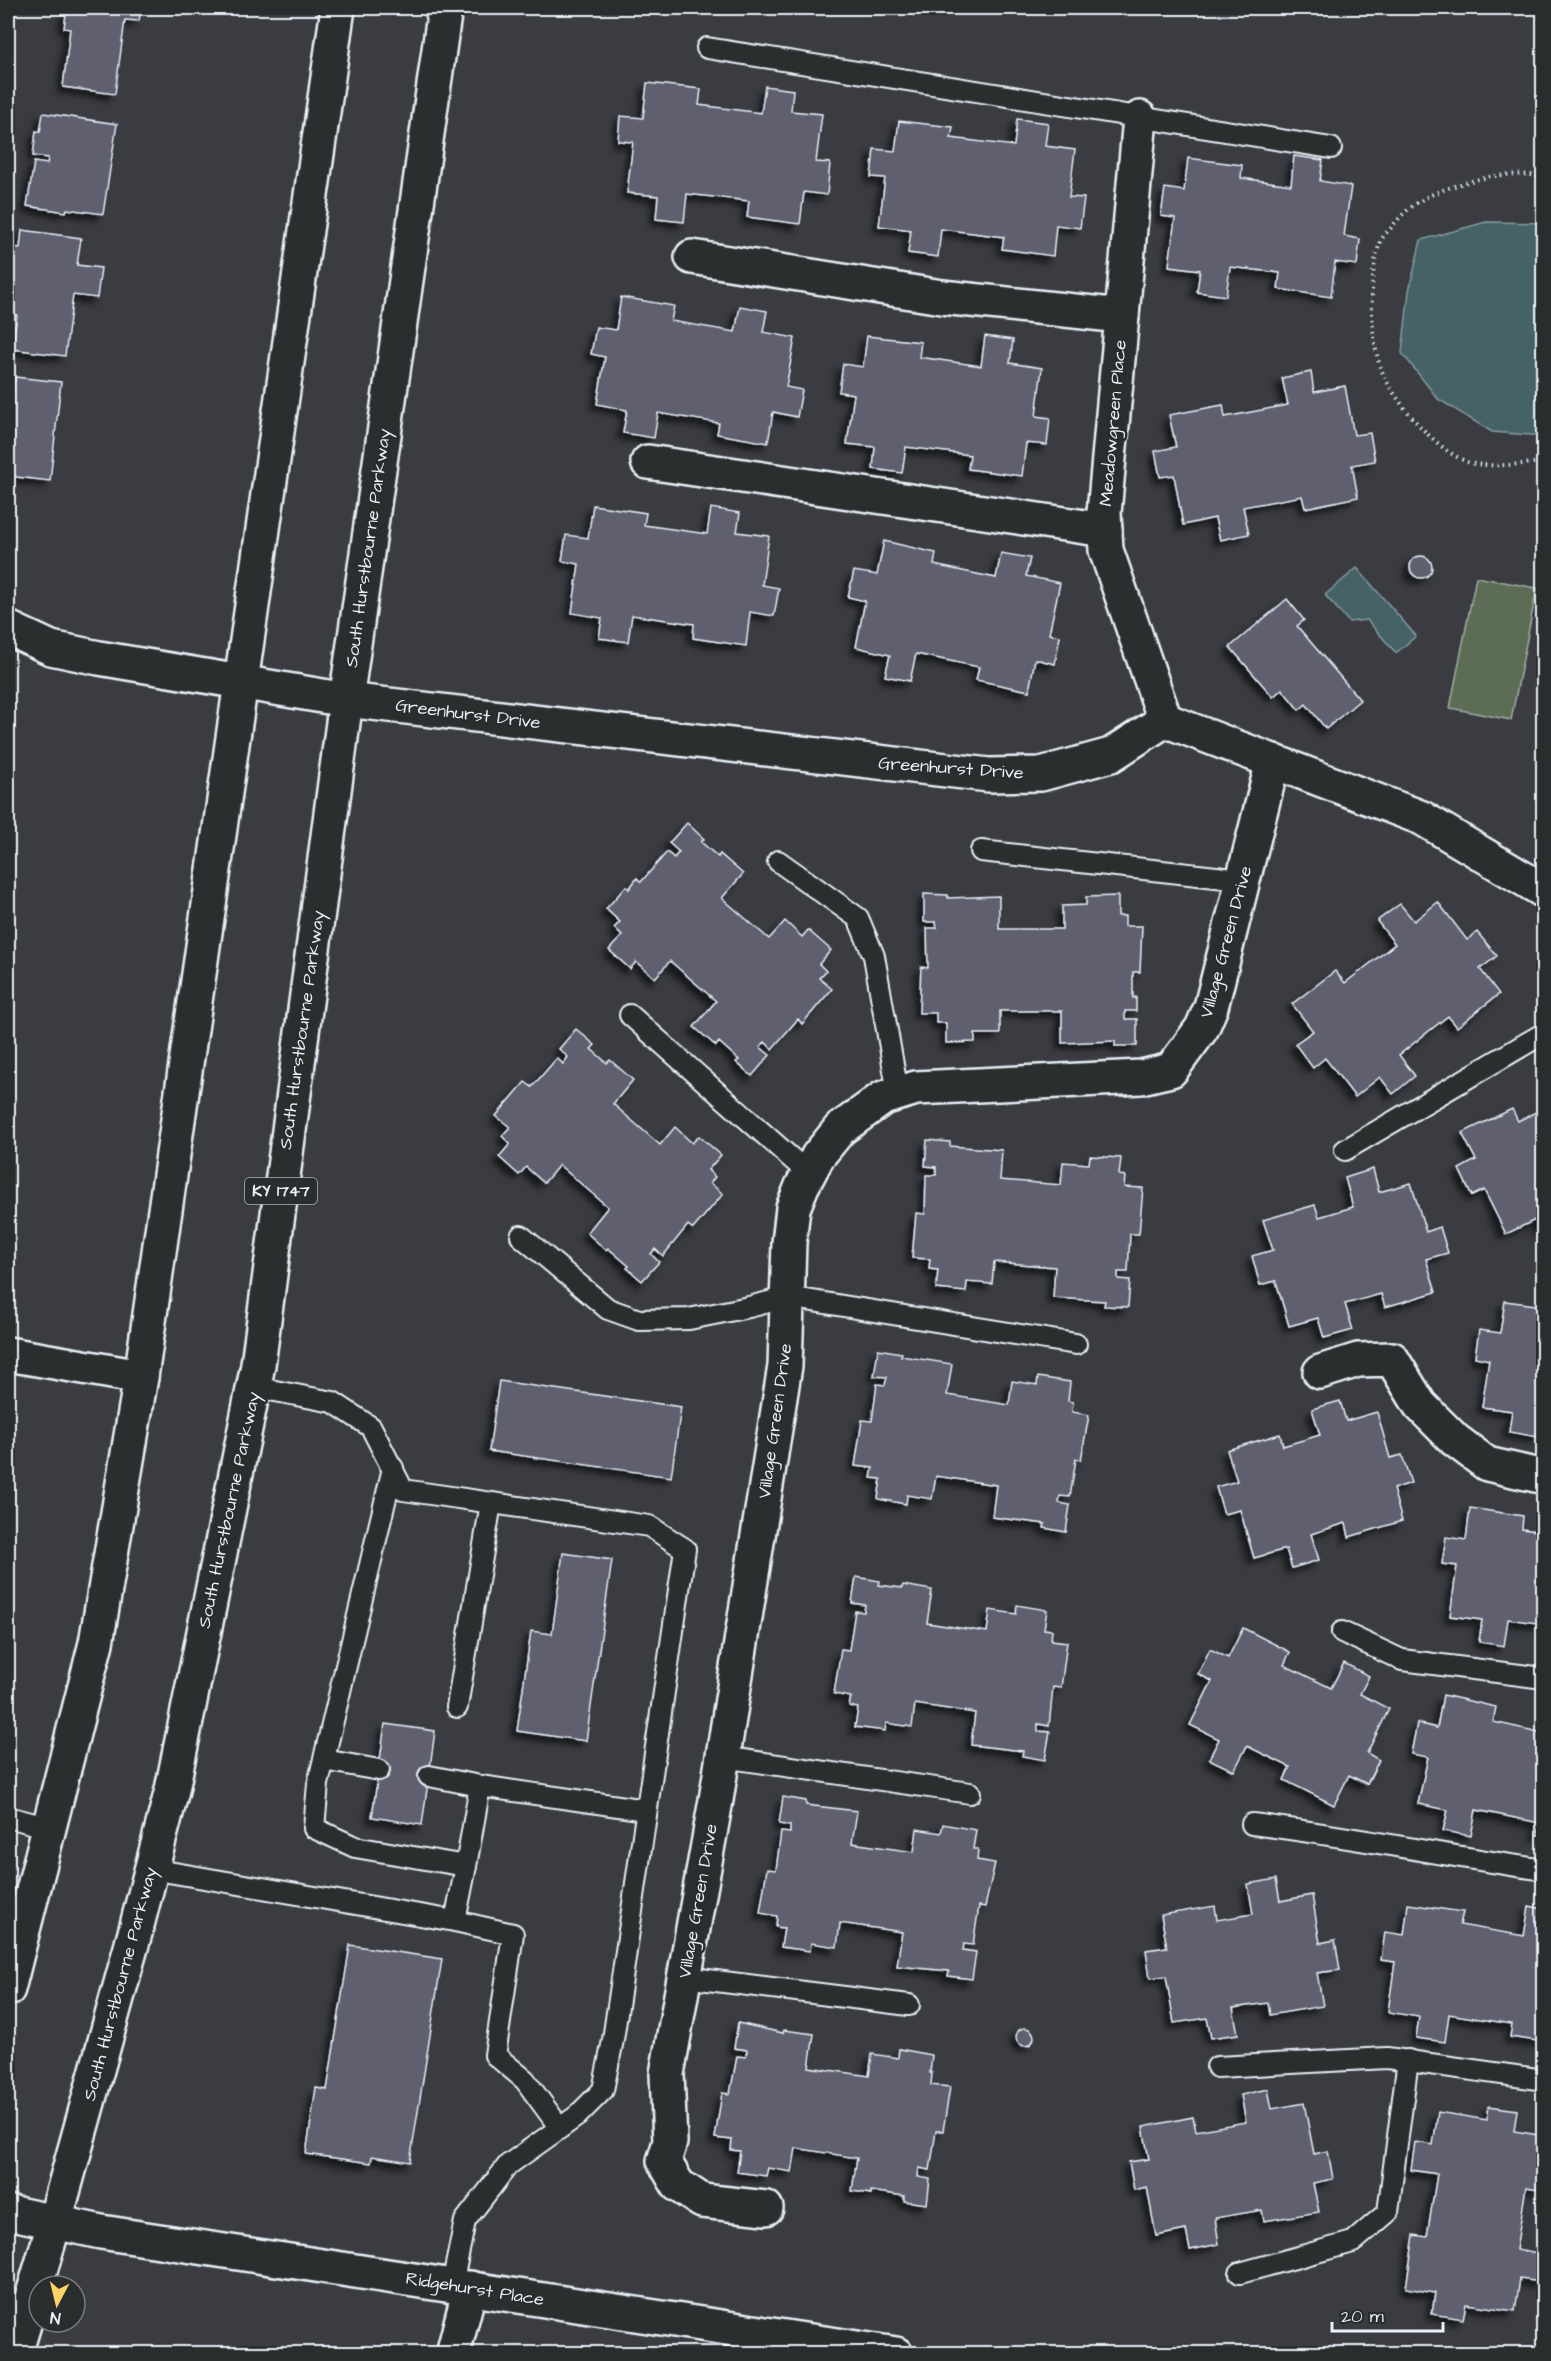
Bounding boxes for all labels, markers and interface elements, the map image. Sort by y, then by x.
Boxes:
street label: Meadowgreen Place [1093,338,1134,507]
street label: South Hurstbourne Parkway [339,427,398,669]
street label: Greenhurst Drive [394,693,542,735]
street label: Greenhurst Drive [877,750,1025,786]
street label: Village Green Drive [1194,863,1259,1021]
street label: South Hurstbourne Parkway [273,909,332,1151]
road number: KY 1747 [245,1178,317,1204]
street label: Village Green Drive [752,1342,799,1500]
street label: South Hurstbourne Parkway [192,1389,267,1631]
street label: Village Green Drive [672,1822,725,1980]
street label: South Hurstbourne Parkway [77,1864,164,2104]
street label: Ridgehurst Place [404,2266,546,2313]
north arrow [27,2274,87,2334]
scale bar [1332,2295,1443,2333]
text: 20 m [1341,2304,1384,2329]
text: N [49,2306,62,2329]

